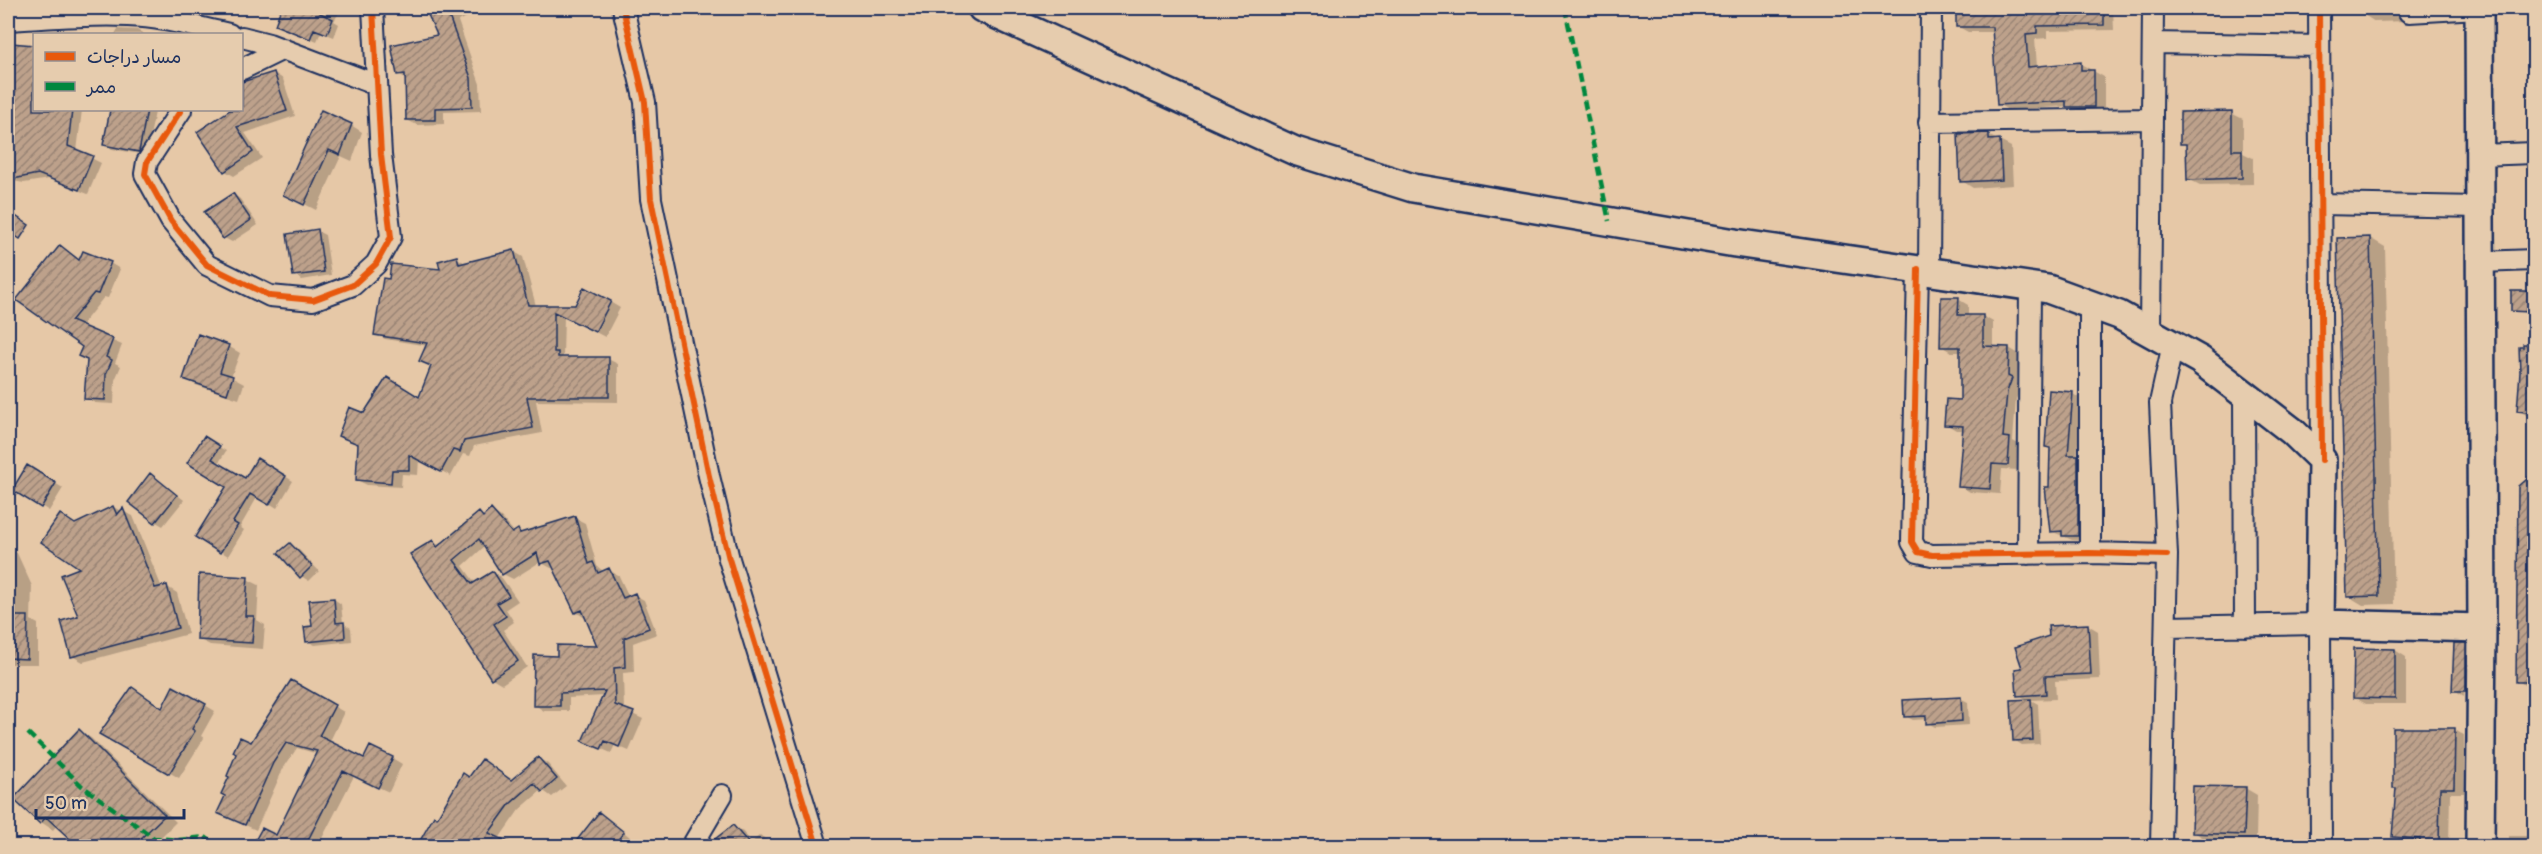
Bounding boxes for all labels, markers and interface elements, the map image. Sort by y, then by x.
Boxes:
legend [33,33,243,111]
text: مسار دراجات [87,46,181,69]
text: ممر [85,76,116,99]
scale bar [36,782,184,820]
text: 50 m [45,792,87,815]

